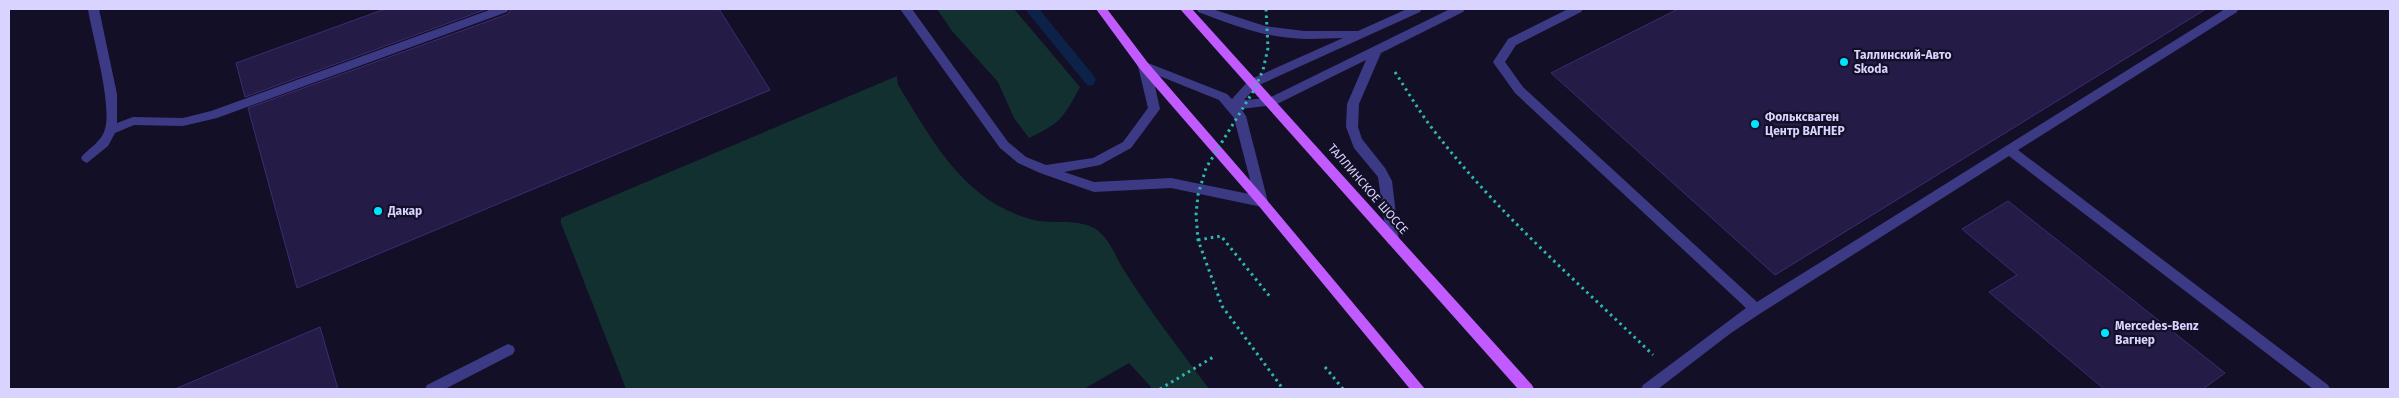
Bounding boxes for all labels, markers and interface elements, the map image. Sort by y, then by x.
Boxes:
place label: Таллинский-Авто Skoda [1854,48,1951,76]
marker: Таллинский-Авто Skoda [1838,56,1850,68]
place label: Фольксваген Центр ВАГНЕР [1765,110,1845,138]
marker: Фольксваген Центр ВАГНЕР [1749,118,1761,130]
street label: ТАЛЛИНСКОЕ ШОССЕ [1325,141,1411,237]
place label: Дакар [387,204,422,218]
marker: Дакар [372,205,384,217]
place label: Mercedes-Benz Вагнер [2115,319,2199,347]
marker: Mercedes-Benz Вагнер [2099,327,2111,339]

